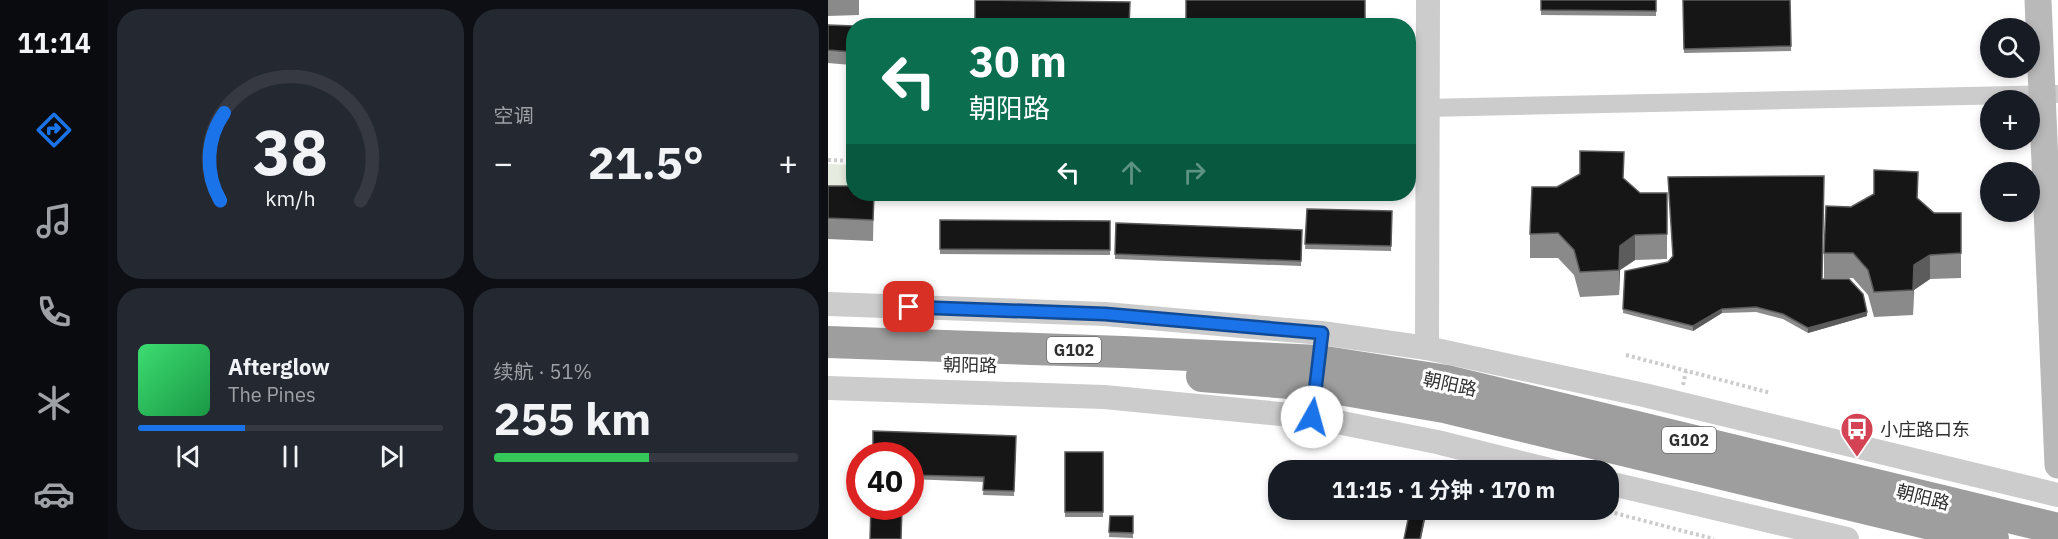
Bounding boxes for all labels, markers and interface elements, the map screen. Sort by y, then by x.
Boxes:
map controls [1980,18,2040,222]
button: search [1980,18,2040,78]
text: 11:14 [17,25,91,60]
text: 30 m [969,34,1067,89]
icon: left [870,42,948,120]
text: 朝阳路 [969,90,1050,125]
button: + [1980,90,2040,150]
text: 空调 [494,102,534,129]
icon: directions [33,109,75,151]
text: 38 [253,111,328,192]
text: 21.5° [588,133,704,191]
text: − [494,141,513,184]
text: + [778,141,798,184]
icon: left [1052,156,1085,189]
icon: ahead [1115,156,1148,189]
icon: right [1178,156,1211,189]
button: − [1980,162,2040,222]
text: km/h [265,184,315,212]
icon: music [33,200,75,242]
pin [883,281,934,332]
icon: arrive [892,290,925,323]
icon: phone [33,291,75,333]
road number: G102 [1047,337,1101,363]
text: Afterglow [228,352,330,381]
street label: 朝阳路 [943,353,997,377]
text: 续航 · 51% [494,358,592,385]
street label: 朝阳路 [1421,367,1479,401]
text: The Pines [228,381,316,408]
icon: climate [33,382,75,424]
position arrow [1280,385,1344,449]
text: 255 km [494,389,651,447]
bus stop icon: 小庄路口东 [1839,411,1875,458]
place label: 小庄路口东 [1880,418,1970,441]
road number: G102 [1662,427,1716,453]
icon: previous [172,440,205,473]
icon: pause [274,440,307,473]
icon: next [375,440,408,473]
speed limit sign: 40 [846,442,924,520]
icon: car [33,473,75,515]
text: 11:15 · 1 分钟 · 170 m [1332,475,1555,504]
street label: 朝阳路 [1894,479,1952,515]

